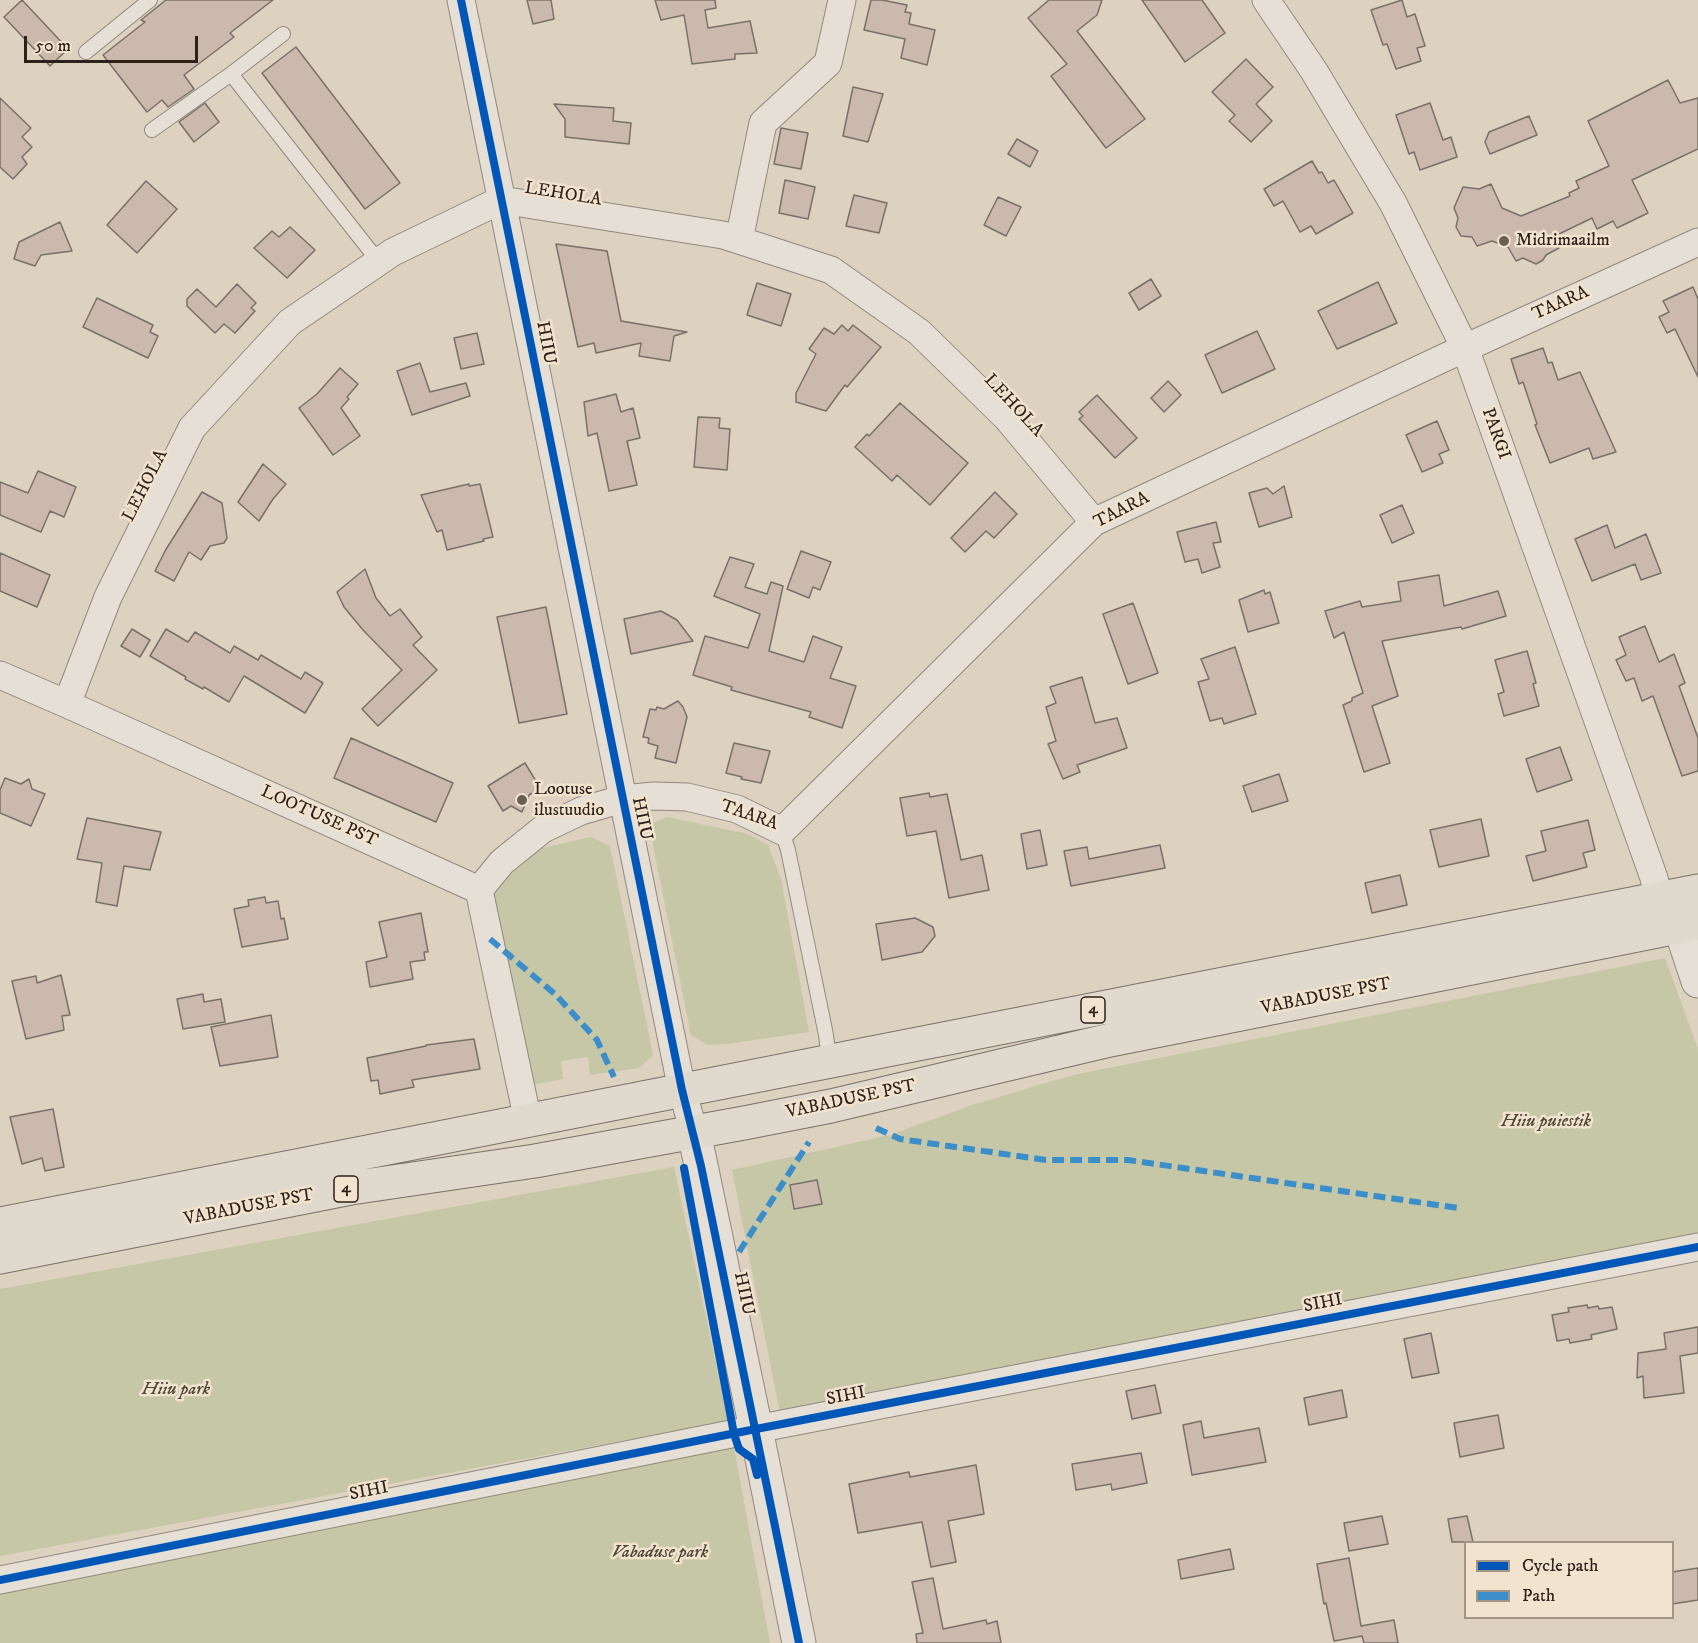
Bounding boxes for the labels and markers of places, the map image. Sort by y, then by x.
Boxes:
place label: Midrimaailm [1516,230,1610,252]
marker: Midrimaailm [1497,234,1511,248]
place label: Lootuse ilustuudio [534,779,604,822]
marker: Lootuse ilustuudio [515,793,529,807]

